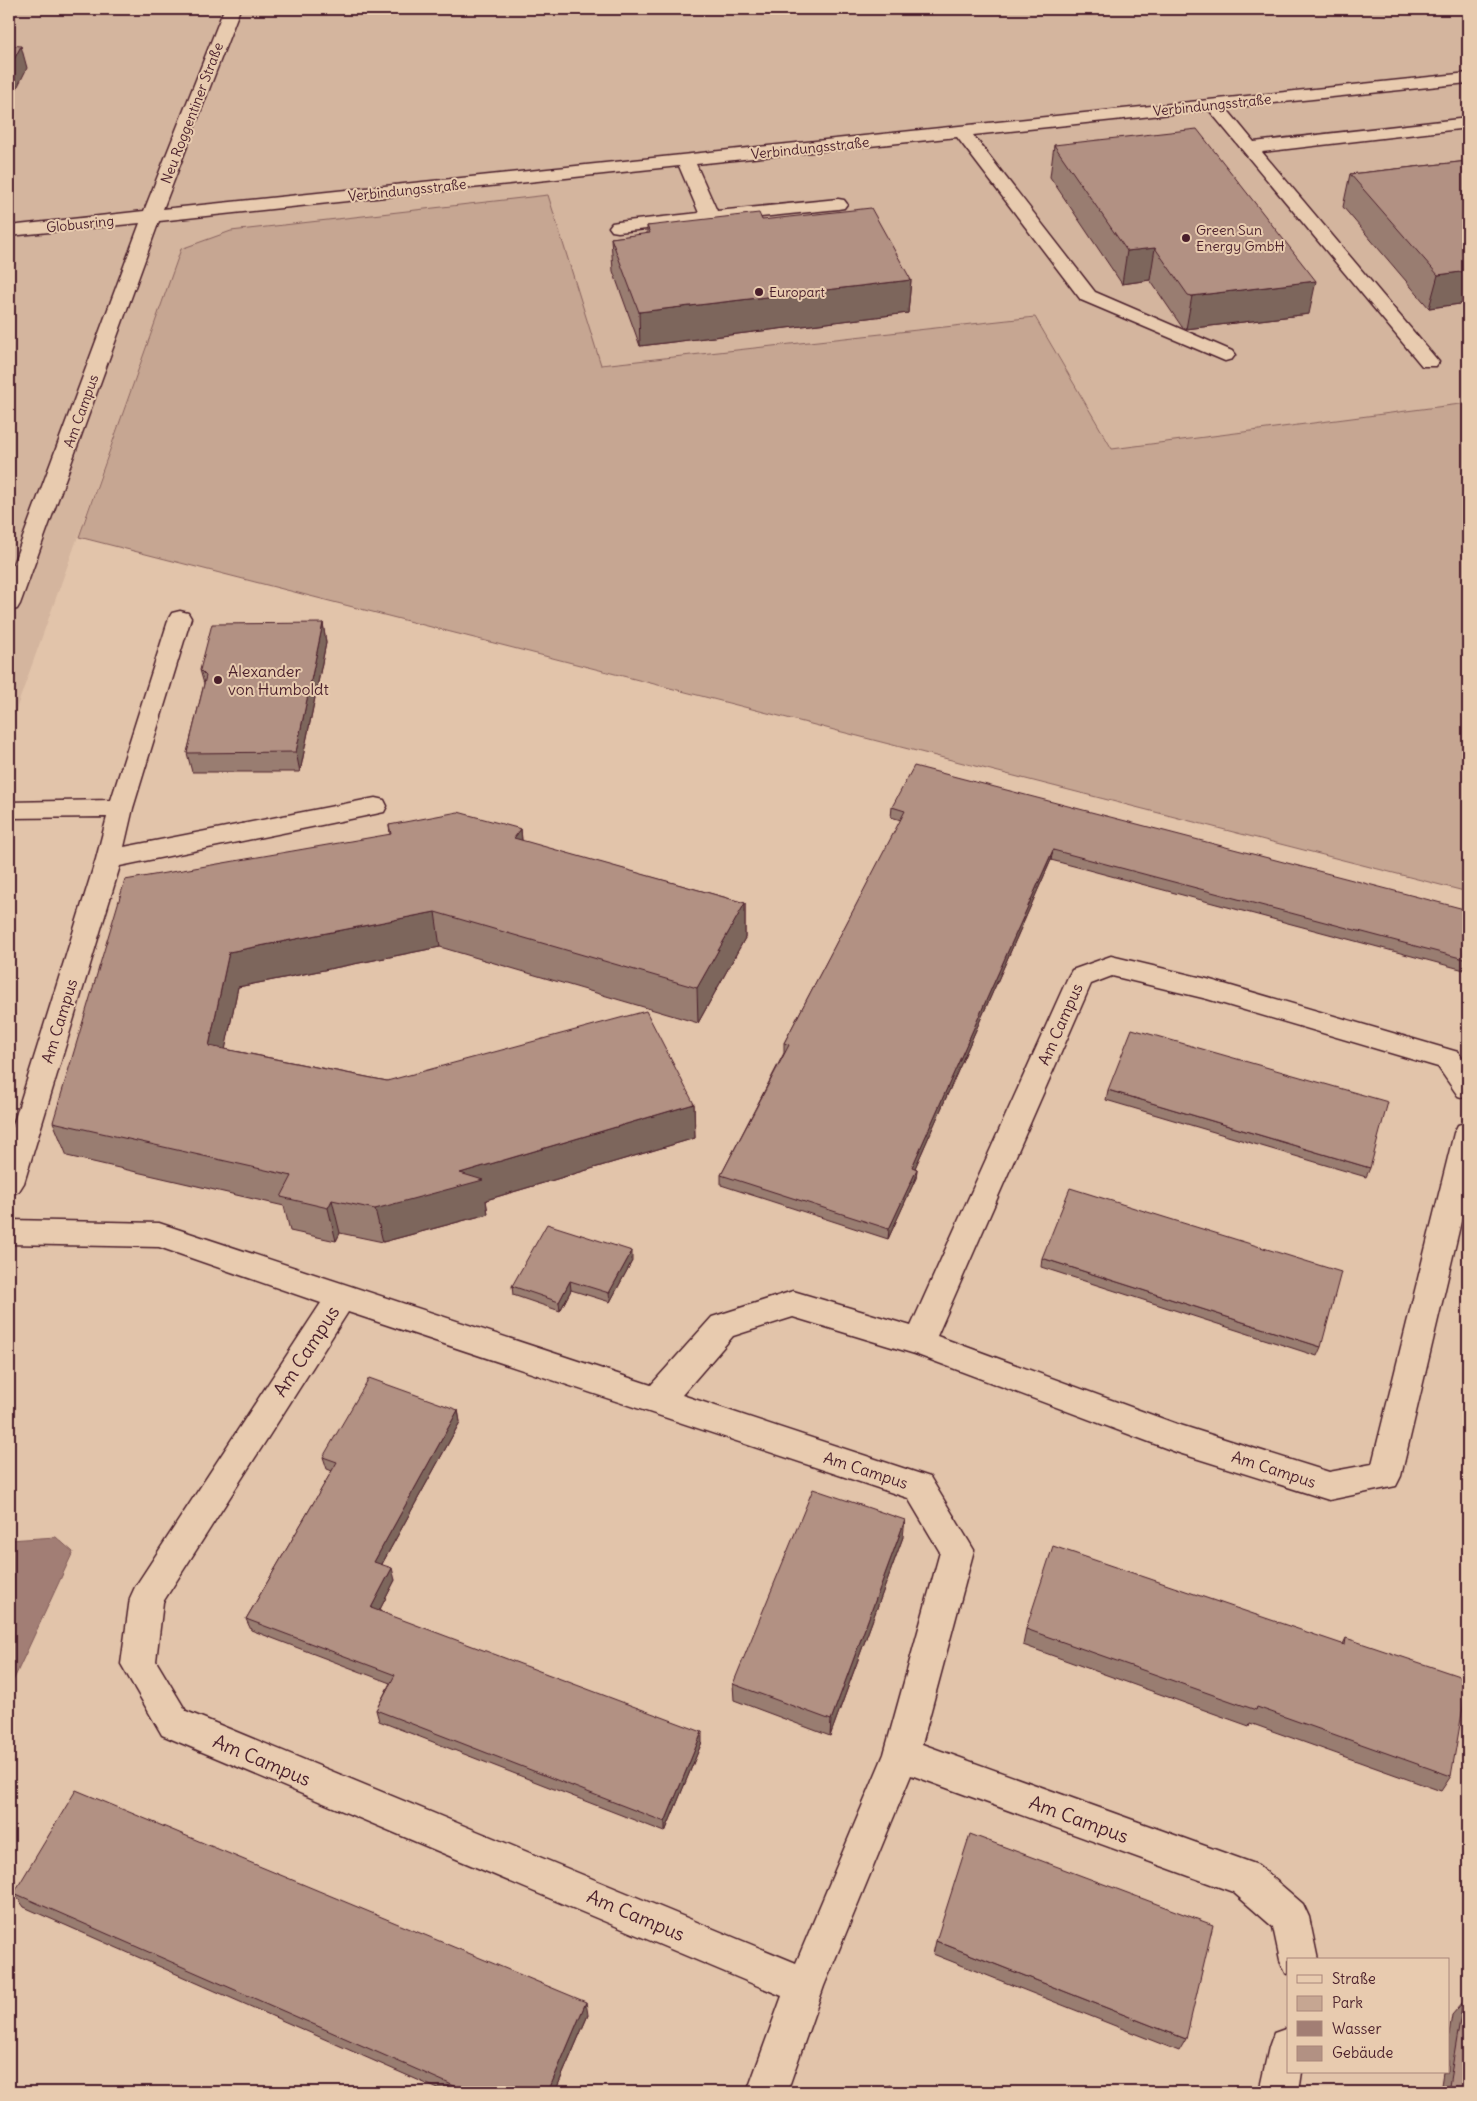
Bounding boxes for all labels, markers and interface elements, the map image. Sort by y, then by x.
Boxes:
street label: Neu Roggentiner Straße [157,40,227,186]
street label: Verbindungsstraße [1152,90,1272,120]
street label: Verbindungsstraße [750,133,870,163]
street label: Verbindungsstraße [347,175,467,205]
street label: Globusring [45,211,115,237]
place label: Green Sun Energy GmbH [1196,221,1285,255]
marker: Green Sun Energy GmbH [1180,232,1192,244]
place label: Europart [769,283,825,301]
marker: Europart [753,286,765,298]
street label: Am Campus [59,372,103,450]
place label: Alexander von Humboldt [228,661,330,699]
marker: Alexander von Humboldt [212,674,224,686]
street label: Am Campus [37,976,81,1066]
street label: Am Campus [1033,980,1087,1068]
street label: Am Campus [268,1301,344,1401]
street label: Am Campus [1229,1446,1319,1492]
street label: Am Campus [821,1447,911,1493]
street label: Am Campus [210,1729,314,1791]
street label: Am Campus [1026,1790,1132,1848]
street label: Am Campus [584,1884,688,1946]
legend [1287,1958,1450,2074]
text: Straße [1332,1969,1376,1988]
text: Park [1332,1993,1363,2012]
text: Wasser [1332,2019,1382,2038]
text: Gebäude [1332,2043,1393,2062]

